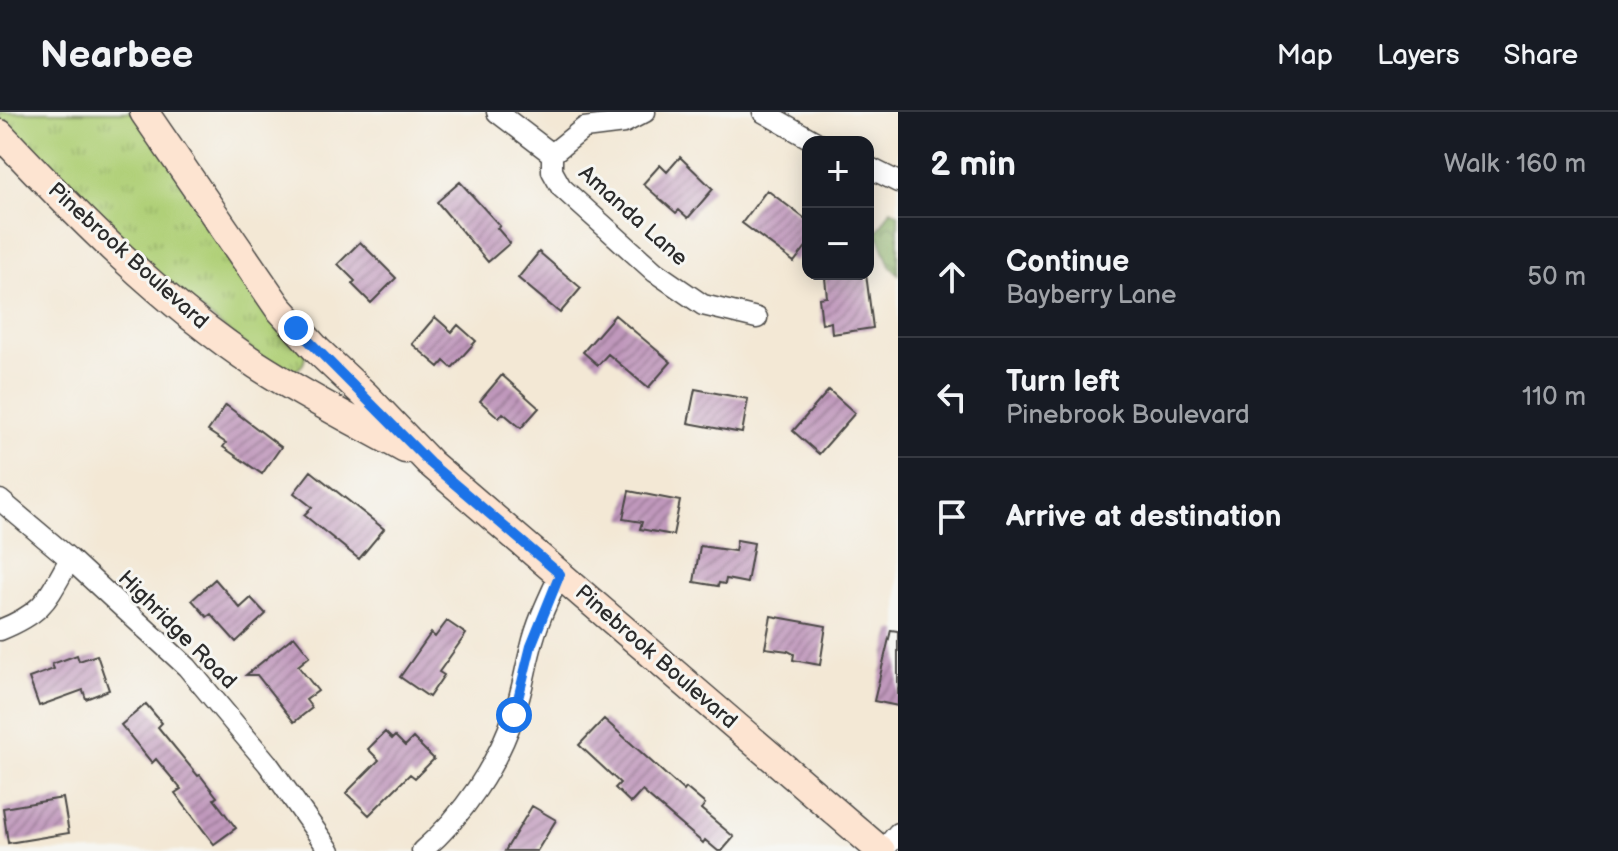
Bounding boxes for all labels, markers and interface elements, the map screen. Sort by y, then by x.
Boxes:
text: Nearbee [40,33,193,78]
text: Map [1277,39,1333,72]
text: Layers [1377,39,1460,72]
text: Share [1504,39,1578,72]
map controls [802,136,874,280]
button: + [802,136,874,208]
text: 2 min [930,144,1016,185]
text: Walk · 160 m [1444,149,1586,180]
street label: Amanda Lane [573,160,693,272]
street label: Pinebrook Boulevard [42,177,214,335]
button: − [802,208,874,280]
text: Continue [1006,244,1129,280]
icon: ahead [930,255,974,299]
text: 50 m [1527,262,1586,293]
text: Bayberry Lane [1006,280,1176,311]
route end [278,310,314,346]
text: Turn left [1006,364,1120,400]
icon: left [930,375,974,419]
text: 110 m [1522,382,1586,413]
text: Pinebrook Boulevard [1006,400,1250,431]
icon: arrive [930,495,974,539]
text: Arrive at destination [1006,499,1282,535]
street label: Highridge Road [112,565,242,695]
street label: Pinebrook Boulevard [569,579,743,735]
route start [496,697,532,733]

